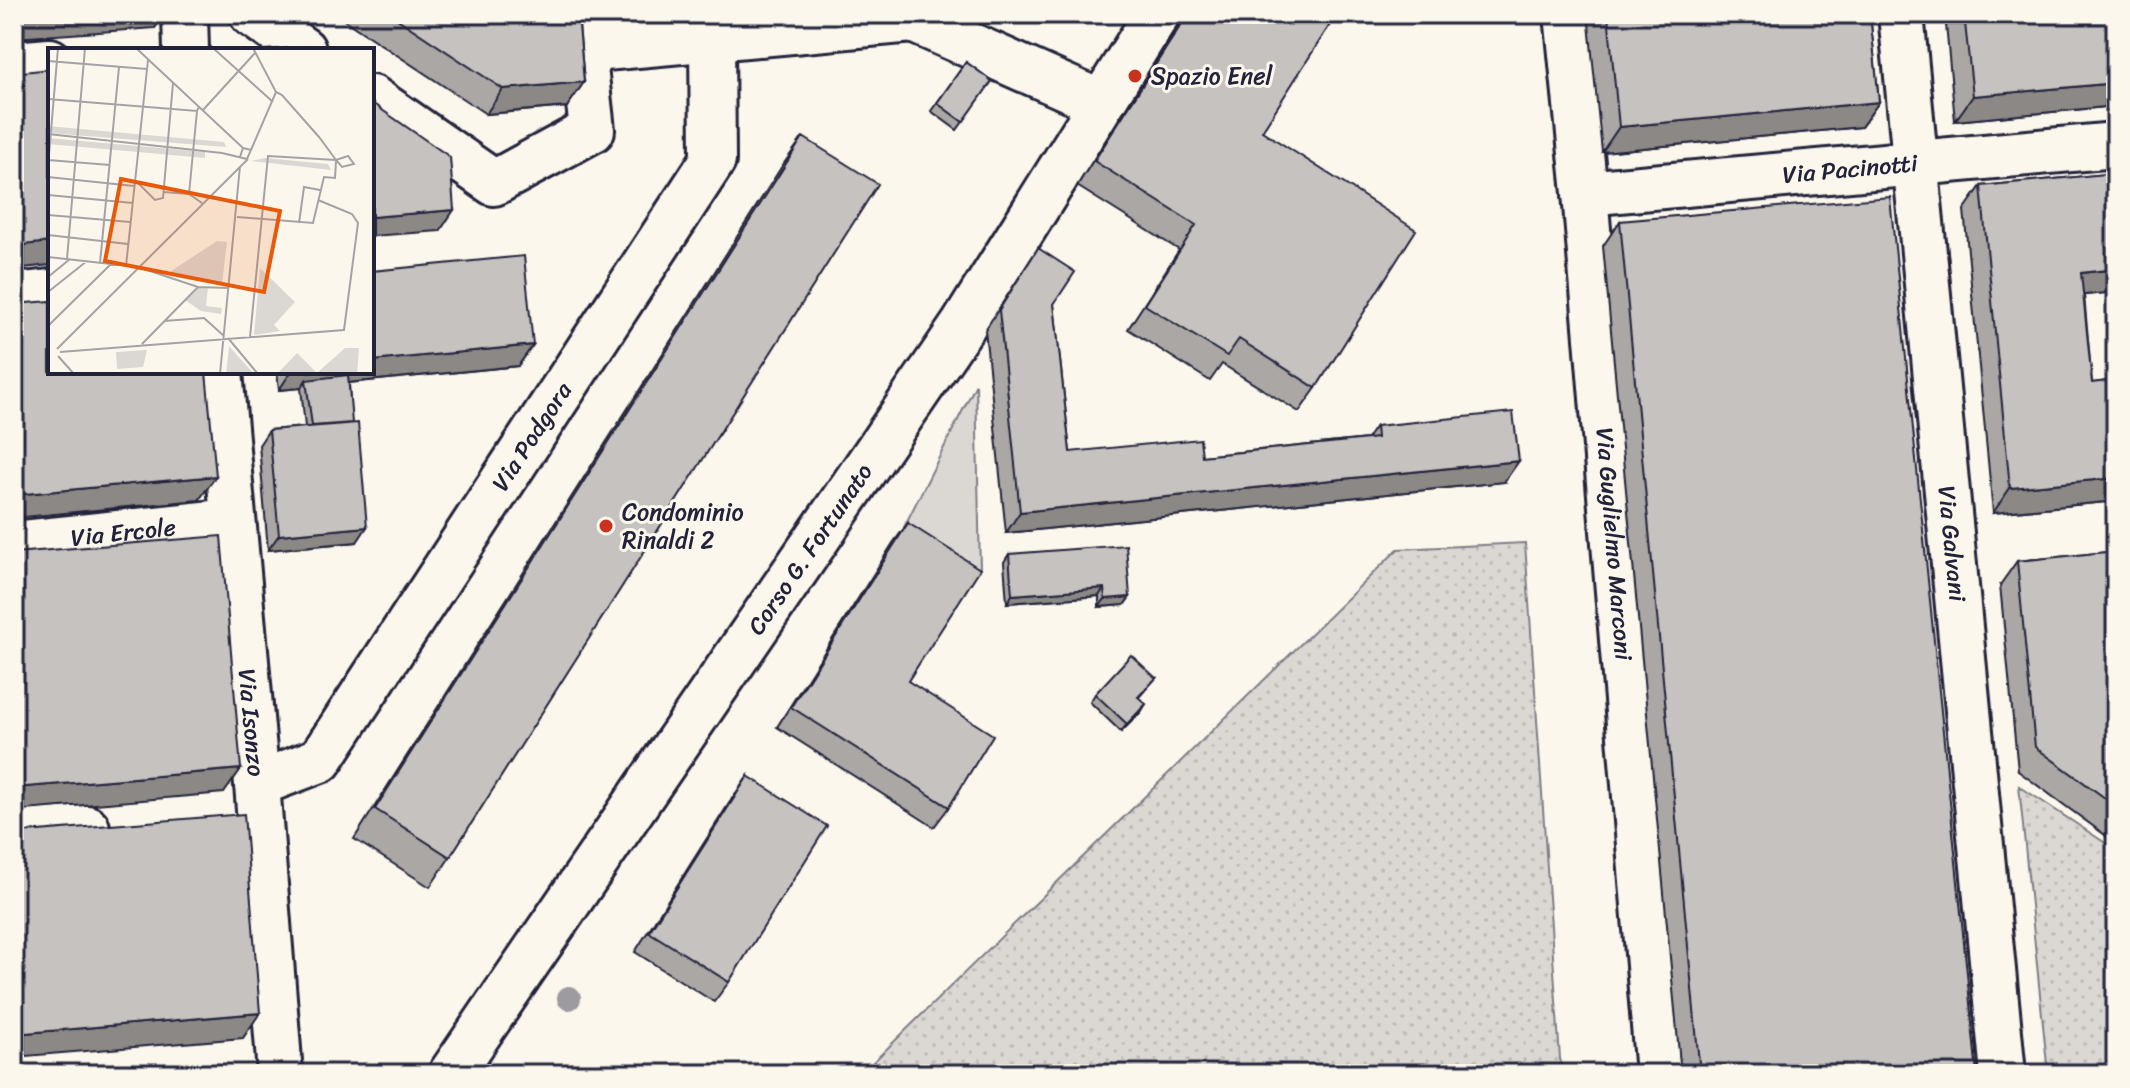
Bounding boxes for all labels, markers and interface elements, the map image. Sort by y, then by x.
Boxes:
inset map [48,48,374,374]
place label: Spazio Enel [1151,55,1274,97]
marker: Spazio Enel [1126,67,1144,85]
street label: Via Pacinotti [1781,142,1920,196]
street label: Via Podgora [480,372,584,500]
street label: Via Guglielmo Marconi [1584,426,1645,662]
street label: Corso G. Fortunato [736,454,884,644]
street label: Via Galvani [1925,484,1979,605]
place label: Condominio Rinaldi 2 [622,491,744,561]
street label: Via Ercole [69,506,178,559]
marker: Condominio Rinaldi 2 [597,517,615,535]
street label: Via Isonzo [226,667,277,778]

